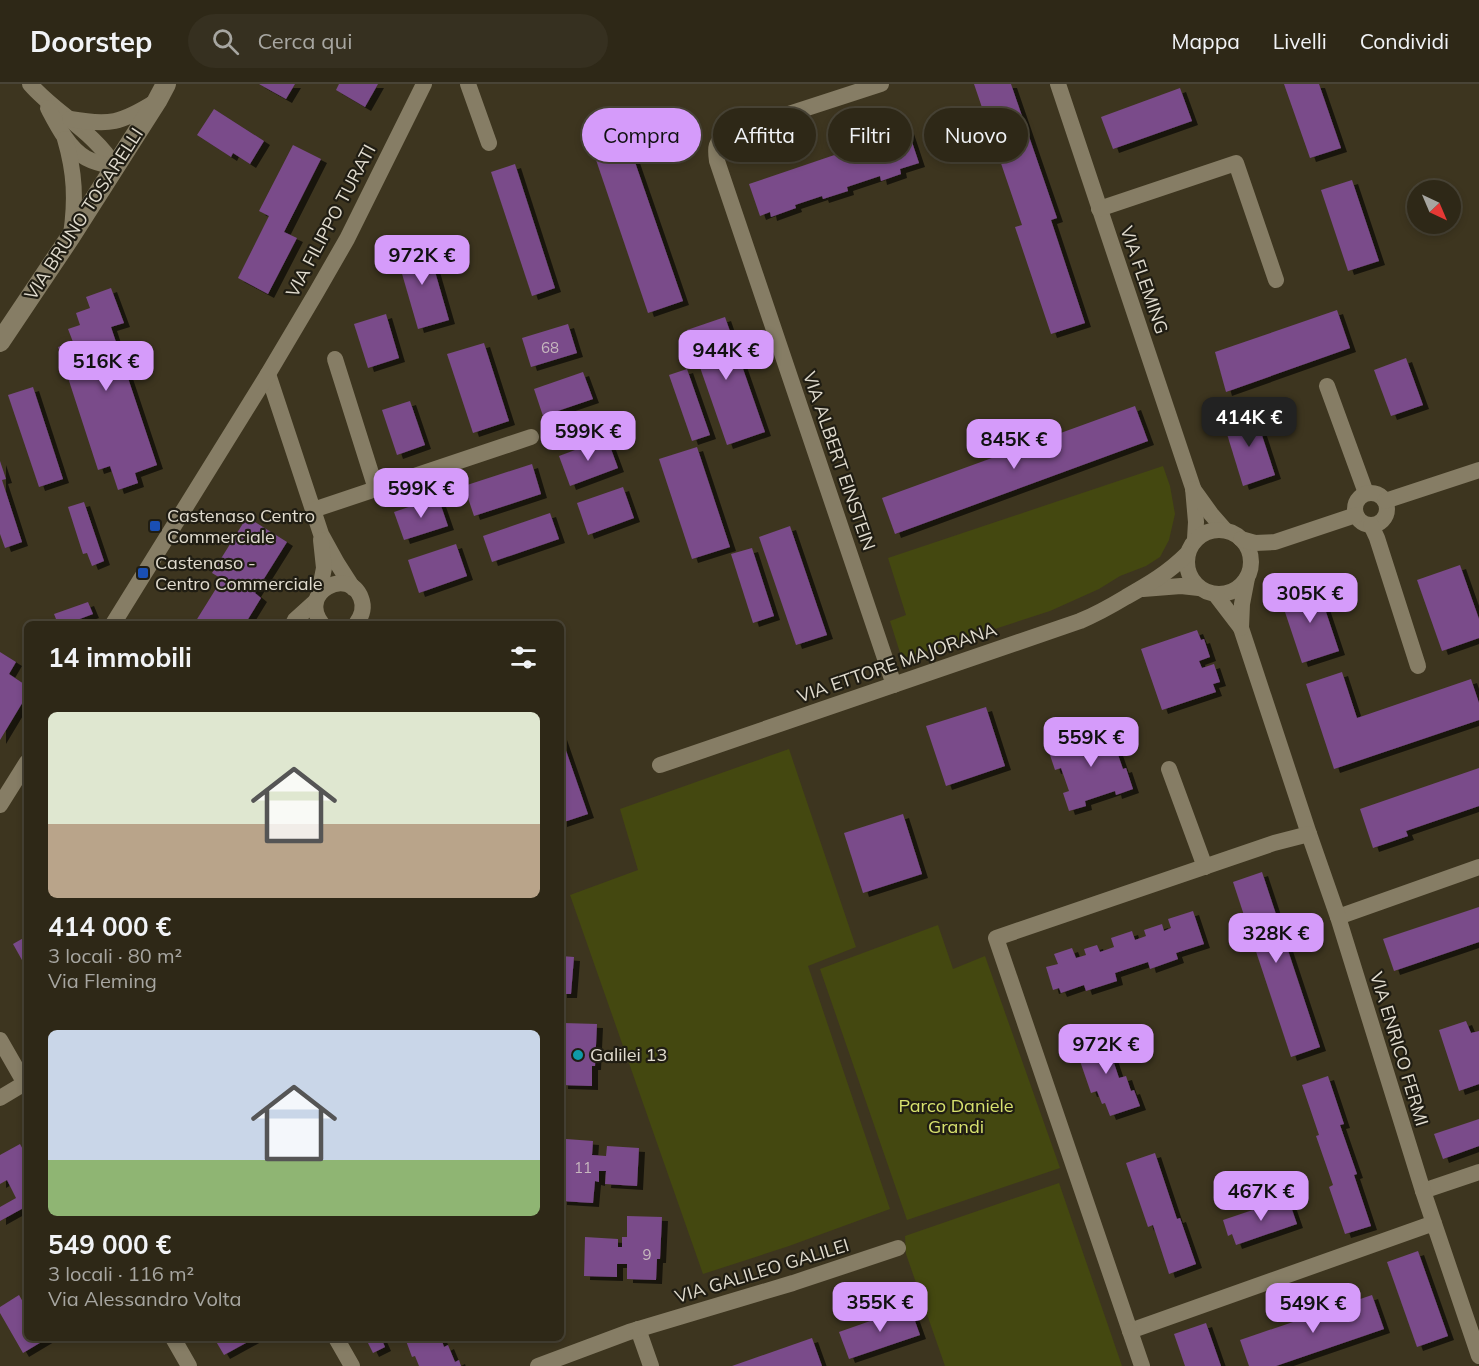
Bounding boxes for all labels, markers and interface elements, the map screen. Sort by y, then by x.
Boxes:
search box [188,14,608,68]
text: Doorstep [30,24,152,59]
icon: search [209,25,242,58]
text: Cerca qui [257,27,352,55]
text: Mappa [1171,28,1240,54]
text: Livelli [1273,28,1327,54]
text: Condividi [1360,28,1449,54]
chip: Compra [582,108,701,162]
chip: Affitta [713,108,816,162]
chip: Filtri [828,108,912,162]
chip: Nuovo [924,108,1028,162]
street label: VIA BRUNO TOSARELLI [19,123,148,304]
street label: VIA FILIPPO TURATI [281,140,381,301]
north arrow [1407,180,1461,234]
map controls [1407,180,1461,234]
street label: VIA FLEMING [1115,223,1174,337]
pin: 972K € [373,235,471,286]
text: 972K € [389,242,455,267]
pin: 944K € [677,330,775,381]
text: 944K € [693,337,759,362]
house number: 68 [541,338,559,357]
pin: 516K € [57,341,155,392]
text: 516K € [73,348,139,373]
street label: VIA ALBERT EINSTEIN [798,368,881,553]
pin: 414K € [1200,397,1298,448]
text: 414K € [1216,404,1282,429]
pin: 599K € [539,411,637,462]
text: 599K € [555,418,621,443]
pin: 845K € [965,419,1063,470]
text: 845K € [981,426,1047,451]
pin: 599K € [372,468,470,519]
text: 599K € [388,475,454,500]
place label: Castenaso Centro Commerciale [167,504,315,548]
marker: Castenaso Centro Commerciale [148,519,162,533]
place label: Castenaso - Centro Commerciale [155,551,323,595]
marker: Castenaso - Centro Commerciale [136,566,150,580]
pin: 305K € [1261,573,1359,624]
text: 305K € [1277,580,1343,605]
street label: VIA ETTORE MAJORANA [794,618,1000,707]
text: 14 immobili [48,641,192,674]
icon: filters [507,641,540,674]
pin: 559K € [1042,717,1140,768]
text: 559K € [1058,724,1124,749]
icon: home [240,751,348,859]
text: 414 000 € [48,910,171,943]
pin: 328K € [1227,913,1325,964]
text: 328K € [1243,920,1309,945]
text: 3 locali · 80 m² [48,943,182,968]
text: Via Fleming [48,968,157,993]
street label: VIA ENRICO FERMI [1365,969,1434,1129]
pin: 972K € [1057,1024,1155,1075]
text: 972K € [1073,1031,1139,1056]
place label: Galilei 13 [590,1043,667,1066]
marker: Galilei 13 [571,1048,585,1062]
icon: home [240,1069,348,1177]
park label: Parco Daniele Grandi [898,1094,1014,1138]
house number: 11 [574,1158,592,1177]
pin: 467K € [1212,1171,1310,1222]
text: 467K € [1228,1178,1294,1203]
text: 549 000 € [48,1228,171,1261]
street label: VIA GALILEO GALILEI [672,1233,852,1308]
house number: 9 [642,1245,652,1264]
text: 3 locali · 116 m² [48,1261,194,1286]
pin: 355K € [831,1282,929,1333]
pin: 549K € [1264,1283,1362,1334]
text: Via Alessandro Volta [48,1286,242,1311]
text: 355K € [847,1289,913,1314]
text: 549K € [1280,1290,1346,1315]

